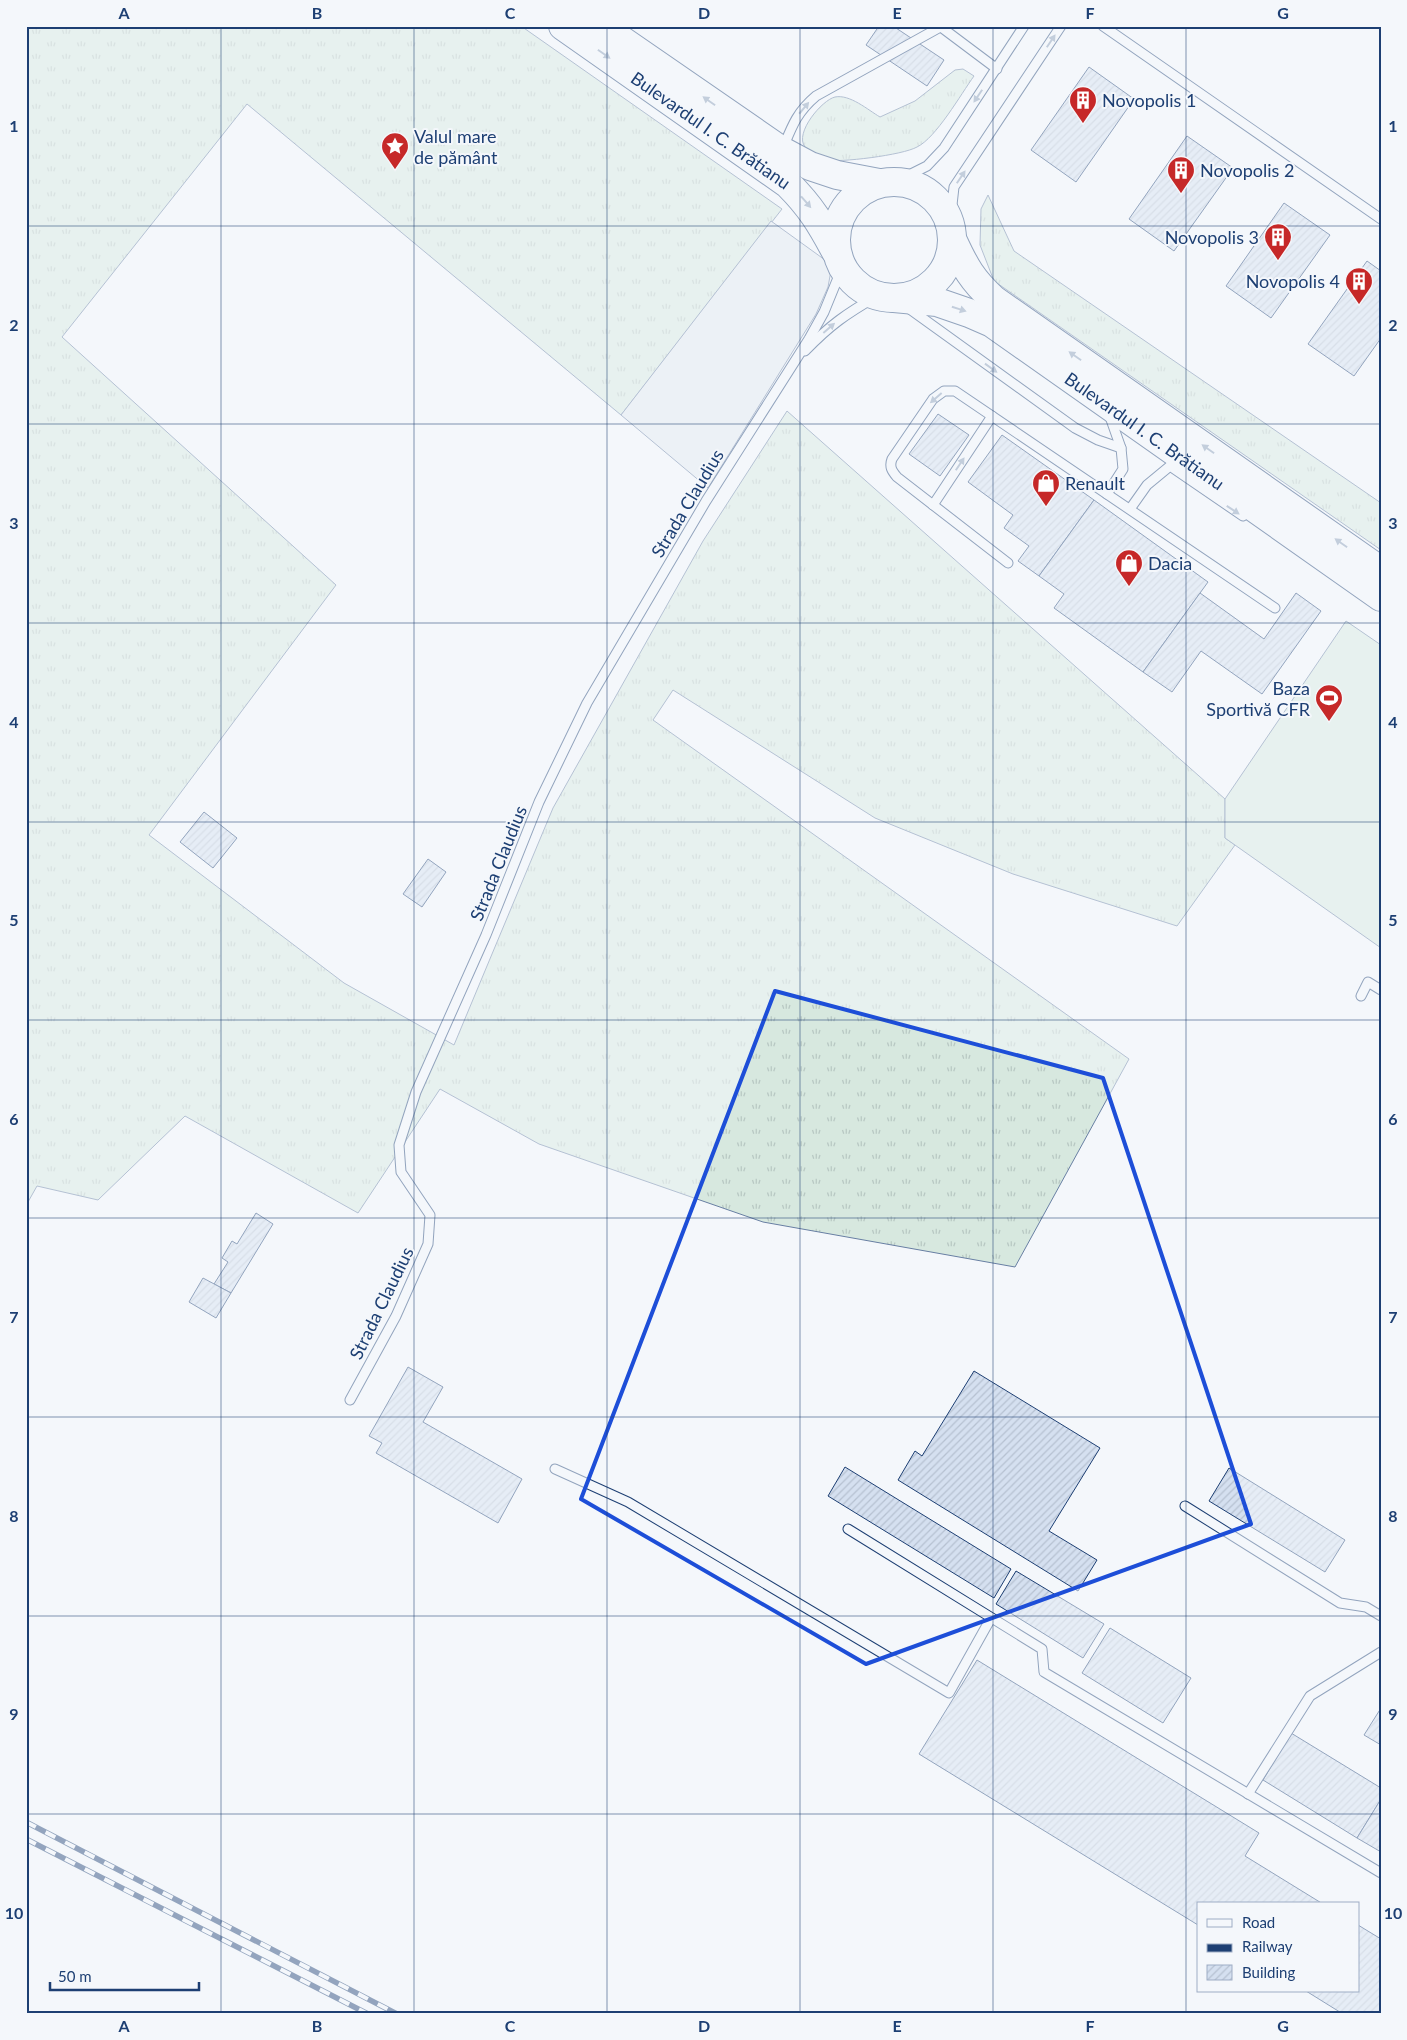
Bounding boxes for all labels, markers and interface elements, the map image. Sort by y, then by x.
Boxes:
text: A [117,3,130,22]
text: B [312,3,322,22]
text: C [505,3,516,22]
text: D [698,3,710,22]
text: E [892,3,902,22]
text: F [1085,3,1095,22]
text: G [1277,3,1289,22]
one-way arrow [1046,35,1056,48]
one-way arrow [597,49,610,59]
street label: Bulevardul I. C. Brătianu [627,66,795,194]
building icon: Novopolis 1 [1068,85,1098,124]
one-way arrow [974,89,983,103]
place label: Novopolis 1 [1102,89,1196,111]
one-way arrow [702,96,715,105]
one-way arrow [799,101,810,114]
text: 1 [9,116,19,135]
text: 1 [1388,116,1398,135]
place label: Valul mare de pământ [414,125,498,168]
place icon: Valul mare de pământ [380,131,410,170]
building icon: Novopolis 2 [1166,155,1196,194]
place label: Novopolis 2 [1200,159,1294,181]
one-way arrow [956,170,966,183]
one-way arrow [800,196,811,209]
building icon: Novopolis 3 [1263,222,1293,261]
place label: Novopolis 3 [1165,226,1259,248]
building icon: Novopolis 4 [1344,266,1374,305]
place label: Novopolis 4 [1246,270,1340,292]
one-way arrow [952,306,967,314]
text: 2 [9,315,19,334]
text: 2 [1388,315,1398,334]
one-way arrow [822,322,834,334]
one-way arrow [1068,351,1082,361]
one-way arrow [984,363,998,373]
street label: Bulevardul I. C. Brătianu [1061,367,1229,494]
one-way arrow [930,392,942,403]
one-way arrow [1201,444,1215,454]
street label: Strada Claudius [646,445,728,561]
one-way arrow [955,457,965,471]
shop icon: Renault [1031,468,1061,507]
place label: Renault [1065,472,1125,494]
one-way arrow [1227,505,1240,515]
text: 3 [9,513,19,532]
text: 3 [1388,513,1398,532]
one-way arrow [1334,538,1348,548]
shop icon: Dacia [1114,548,1144,587]
place label: Dacia [1148,552,1192,574]
place label: Baza Sportivă CFR [1206,677,1311,720]
sports icon: Baza Sportivă CFR [1314,683,1344,722]
text: 4 [9,712,19,731]
text: 4 [1388,712,1398,731]
street label: Strada Claudius [465,802,531,924]
text: 5 [9,910,19,929]
text: 5 [1388,910,1398,929]
text: 6 [9,1109,19,1128]
text: 6 [1388,1109,1398,1128]
street label: Strada Claudius [344,1243,418,1363]
text: 7 [9,1307,19,1326]
text: 7 [1388,1307,1398,1326]
text: 8 [9,1506,19,1525]
text: 8 [1388,1506,1398,1525]
text: 9 [9,1704,19,1723]
text: 9 [1388,1704,1398,1723]
legend [1197,1902,1360,1992]
text: 10 [5,1903,23,1922]
text: 10 [1384,1903,1402,1922]
text: Road [1242,1913,1275,1931]
text: Railway [1242,1937,1293,1955]
scale bar [50,1960,199,1992]
text: Building [1242,1963,1295,1981]
text: 50 m [58,1967,92,1985]
text: A [117,2016,130,2035]
text: B [312,2016,322,2035]
text: C [505,2016,516,2035]
text: D [698,2016,710,2035]
text: E [892,2016,902,2035]
text: F [1085,2016,1095,2035]
text: G [1277,2016,1289,2035]

